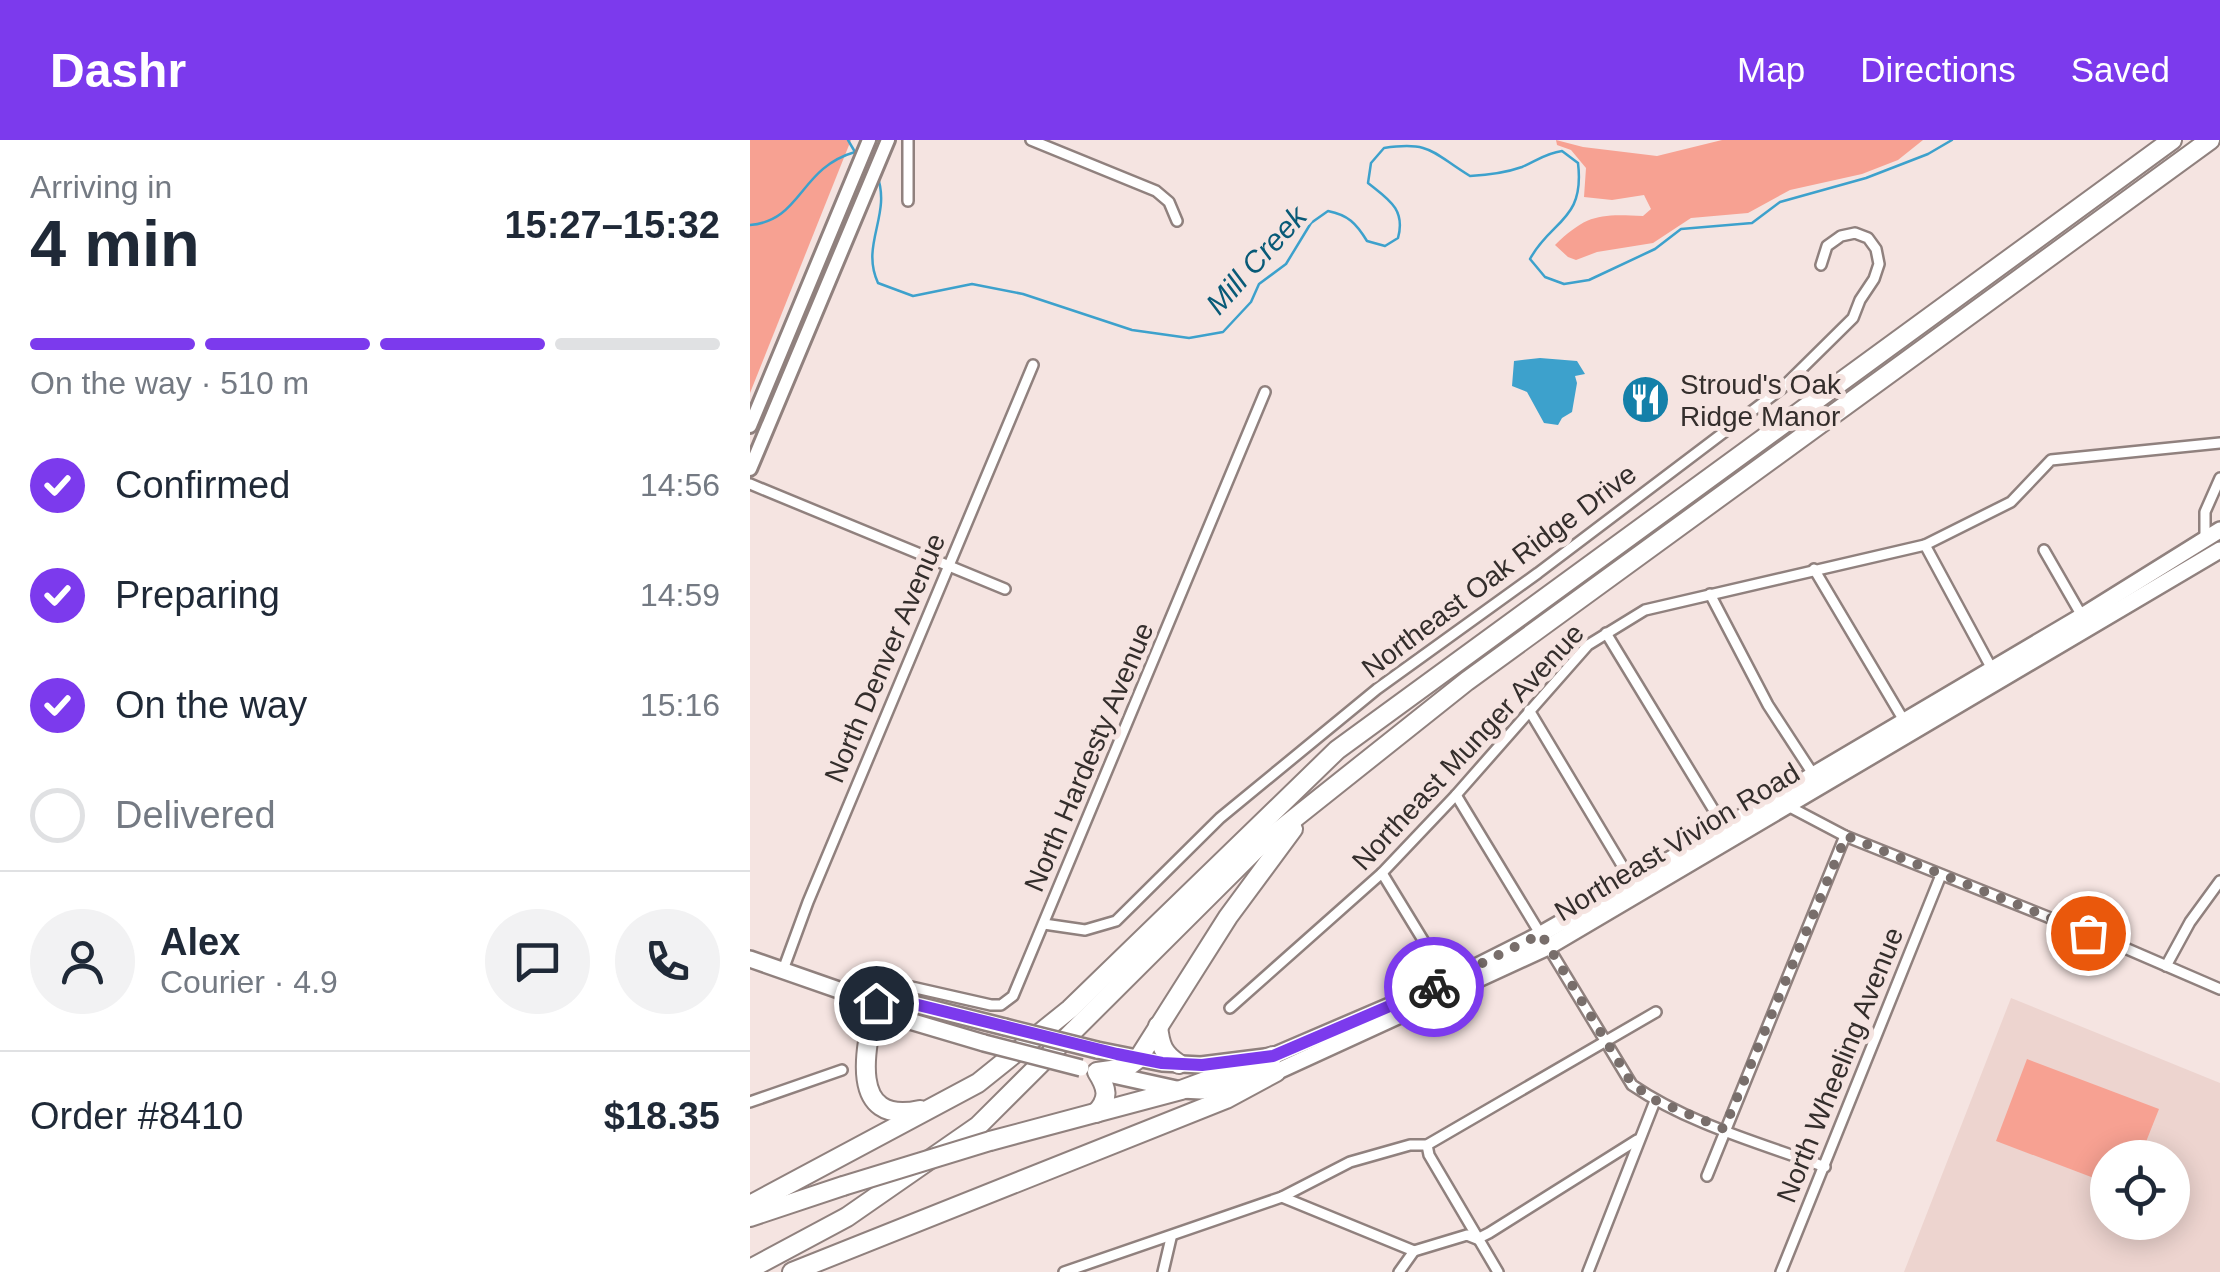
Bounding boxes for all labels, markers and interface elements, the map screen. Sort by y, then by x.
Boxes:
text: Dashr [50,44,186,97]
text: Map [1737,50,1805,89]
text: Directions [1860,50,2016,89]
text: Saved [2071,50,2170,89]
text: Arriving in [30,169,172,205]
water label: Mill Creek [1199,198,1314,321]
text: 15:27–15:32 [504,204,720,246]
text: 4 min [30,207,200,280]
text: On the way · 510 m [30,365,309,401]
place label: Stroud's Oak Ridge Manor [1680,369,1842,432]
restaurant icon: Stroud's Oak Ridge Manor [1619,374,1671,426]
icon: check [30,458,85,513]
street label: Northeast Oak Ridge Drive [1356,458,1642,684]
text: Confirmed [115,464,290,506]
text: 14:56 [640,467,720,503]
street label: North Denver Avenue [819,529,951,787]
icon: check [30,568,85,623]
text: Preparing [115,574,280,616]
text: 14:59 [640,577,720,613]
street label: North Hardesty Avenue [1018,618,1160,896]
street label: Northeast Munger Avenue [1346,618,1590,876]
icon: check [30,678,85,733]
text: On the way [115,684,307,726]
text: 15:16 [640,687,720,723]
street label: Northeast Vivion Road [1549,757,1805,927]
text: Delivered [115,794,276,836]
pin [2046,891,2131,976]
icon: bag [2061,906,2116,961]
button: person [30,909,135,1014]
button: chat [485,909,590,1014]
button: phone [615,909,720,1014]
text: Alex [160,921,240,963]
street label: North Wheeling Avenue [1771,923,1909,1207]
courier [1384,937,1484,1037]
icon: bike [1407,960,1462,1015]
pin [834,961,919,1046]
text: Courier · 4.9 [160,964,338,1000]
icon: home [849,976,904,1031]
text: Order #8410 [30,1095,243,1137]
text: $18.35 [604,1095,720,1137]
map controls [2090,1140,2190,1240]
button: locate [2090,1140,2190,1240]

